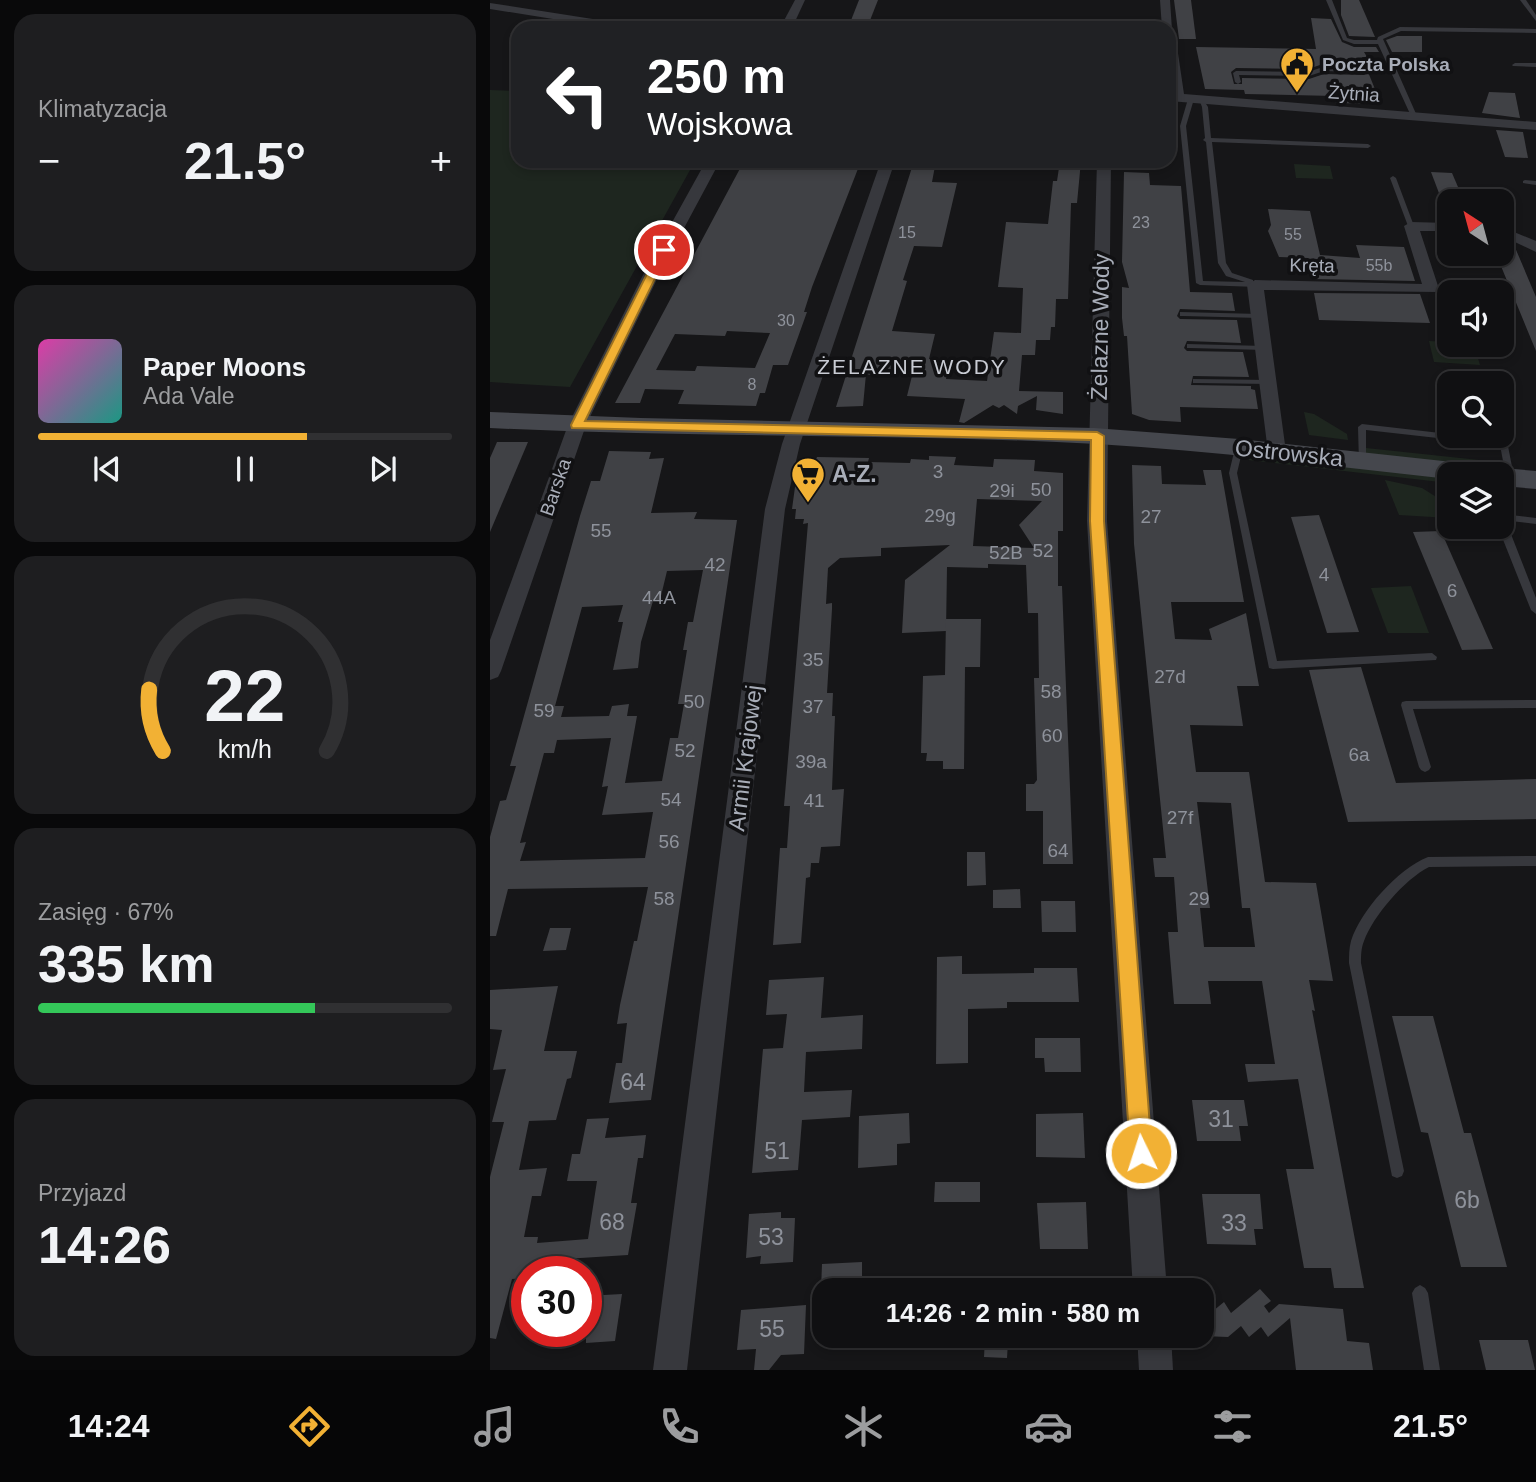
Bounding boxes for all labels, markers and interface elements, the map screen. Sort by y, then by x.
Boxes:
public building icon: Poczta Polska [1278,45,1316,94]
icon: left [532,49,623,140]
text: 250 m [647,49,786,103]
place label: Poczta Polska [1322,54,1450,75]
street label: Żytnia [1327,81,1381,106]
text: Klimatyzacja [38,96,167,122]
text: Wojskowa [647,106,792,142]
text: 21.5° [184,132,306,190]
text: − [38,140,60,182]
text: + [430,140,452,182]
north arrow [1437,189,1514,266]
map controls [1437,189,1514,539]
house number: 23 [1132,214,1150,231]
pin [634,220,694,280]
house number: 15 [898,224,916,241]
house number: 55 [1284,226,1302,243]
icon: arrive [645,231,683,269]
street label: Żelazne Wody [1086,253,1114,401]
street label: Kręta [1289,255,1335,276]
house number: 55b [1366,257,1392,274]
button: sound [1437,280,1514,357]
house number: 30 [777,312,795,329]
text: Paper Moons [143,352,306,382]
district label: ŻELAZNE WODY [817,355,1007,378]
button: search [1437,371,1514,448]
house number: 8 [748,376,757,393]
text: Ada Vale [143,383,235,409]
street label: Ostrowska [1234,434,1345,472]
icon: previous [88,450,126,488]
icon: pause [226,450,264,488]
icon: next [364,450,402,488]
street label: Barska [536,455,575,519]
supermarket icon: A-Z. [789,455,827,504]
place label: A-Z. [832,461,877,487]
house number: 3 [933,461,943,482]
button: layers [1437,462,1514,539]
house number: 50 [1030,479,1052,500]
house number: 29i [989,480,1015,501]
house number: 29g [924,505,956,526]
house number: 27 [1140,506,1162,527]
house number: 55 [590,520,612,541]
house number: 52 [1032,540,1054,561]
house number: 52B [989,542,1023,563]
house number: 42 [704,554,726,575]
house number: 4 [1319,564,1330,585]
house number: 6 [1447,580,1457,601]
house number: 44A [642,587,676,608]
house number: 35 [802,649,824,670]
text: 22 [205,655,285,736]
house number: 27d [1154,666,1186,687]
house number: 58 [1040,681,1062,702]
street label: Armii Krajowej [723,683,767,833]
house number: 50 [683,691,705,712]
house number: 37 [802,696,824,717]
house number: 59 [533,700,555,721]
house number: 60 [1041,725,1063,746]
text: km/h [218,735,272,763]
house number: 52 [674,740,696,761]
house number: 6a [1348,744,1370,765]
house number: 39a [795,751,827,772]
house number: 54 [660,789,682,810]
house number: 41 [803,790,825,811]
house number: 27f [1167,807,1194,828]
house number: 56 [658,831,680,852]
house number: 64 [1047,840,1069,861]
house number: 58 [653,888,675,909]
house number: 29 [1188,888,1210,909]
text: Zasięg · 67% [38,899,174,925]
text: 335 km [38,935,214,993]
house number: 64 [620,1069,646,1095]
house number: 31 [1208,1106,1234,1132]
position arrow [1104,1116,1178,1190]
house number: 51 [764,1138,790,1164]
text: Przyjazd [38,1180,126,1206]
house number: 6b [1454,1187,1480,1213]
house number: 68 [599,1209,625,1235]
house number: 33 [1221,1210,1247,1236]
text: 14:26 [38,1216,171,1274]
house number: 53 [758,1224,784,1250]
speed limit sign: 30 [511,1256,602,1347]
text: 14:26 · 2 min · 580 m [886,1298,1140,1328]
house number: 55 [759,1316,785,1342]
icon: directions [285,1402,334,1451]
icon: music [470,1402,519,1451]
icon: phone [655,1402,704,1451]
icon: climate [839,1402,888,1451]
icon: car [1024,1402,1073,1451]
icon: filters [1208,1402,1257,1451]
text: 14:24 [68,1408,150,1444]
text: 21.5° [1393,1408,1468,1444]

